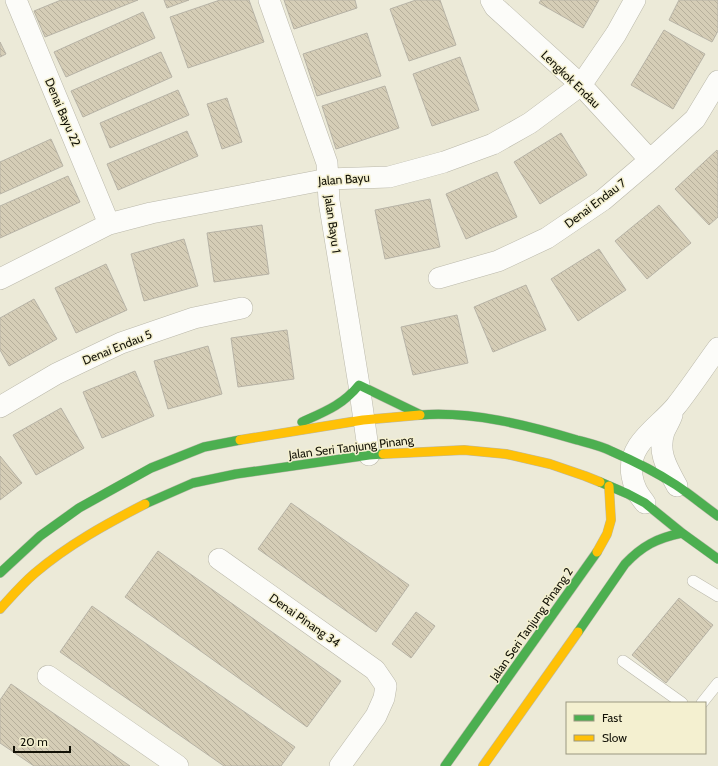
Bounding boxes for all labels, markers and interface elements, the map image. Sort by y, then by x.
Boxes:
street label: Lengkok Endau [538,47,604,111]
street label: Denai Bayu 22 [42,76,84,148]
street label: Jalan Bayu [317,170,370,188]
street label: Denai Endau 7 [561,175,629,231]
street label: Jalan Bayu 1 [321,193,344,254]
street label: Denai Endau 5 [80,326,154,368]
street label: Jalan Seri Tanjung Pinang [287,432,415,462]
street label: Jalan Seri Tanjung Pinang 2 [486,565,576,684]
street label: Denai Pinang 34 [267,590,343,650]
legend [566,702,706,754]
text: Fast [602,710,622,725]
scale bar [14,728,70,754]
text: Slow [602,730,627,745]
text: 20 m [20,734,48,749]

